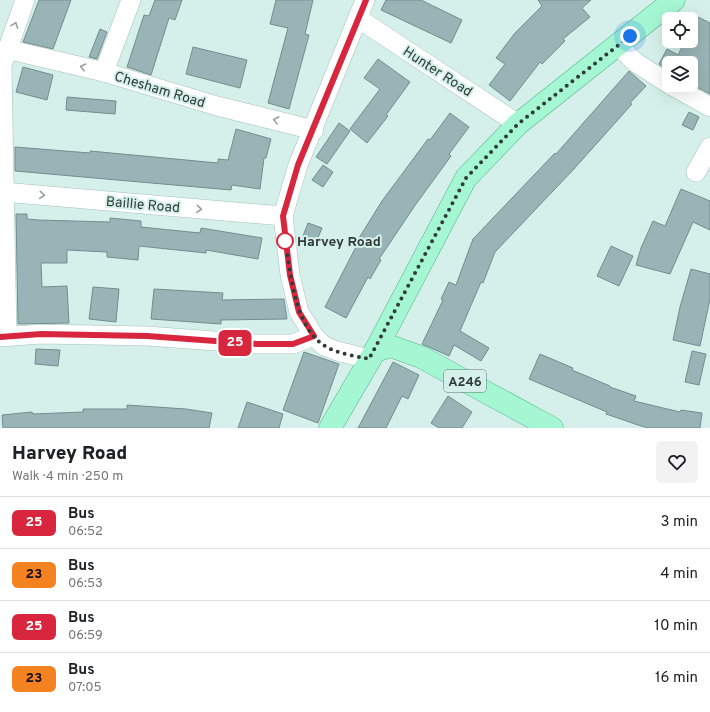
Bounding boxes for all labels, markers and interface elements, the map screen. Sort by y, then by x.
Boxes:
map controls [662,12,698,92]
button: locate [662,12,698,48]
one-way arrow [11,21,19,28]
your location [620,26,640,46]
street label: Hunter Road [399,44,475,101]
button: layers [662,56,698,92]
one-way arrow [80,64,86,72]
street label: Chesham Road [112,69,207,112]
one-way arrow [273,117,279,125]
one-way arrow [39,191,45,200]
street label: Baillie Road [105,194,181,217]
one-way arrow [196,204,202,213]
marker: Harvey Road [276,232,294,250]
place label: Harvey Road [297,234,381,251]
line badge: 25 [217,330,253,356]
text: 25 [226,334,244,351]
road number: A246 [444,370,486,392]
button: heart [656,441,698,483]
text: Harvey Road [12,442,127,466]
text: Walk · 4 min · 250 m [12,469,123,485]
text: Bus [68,505,95,524]
text: 3 min [660,513,698,532]
text: 25 [25,514,43,531]
text: 06:52 [68,524,103,540]
text: Bus [68,557,95,576]
text: 4 min [660,565,698,584]
text: 23 [26,566,42,583]
text: 06:53 [68,576,103,592]
text: Bus [68,609,95,628]
text: 10 min [654,617,698,636]
text: 25 [25,618,43,635]
text: 06:59 [68,628,103,644]
text: Bus [68,661,95,680]
text: 16 min [655,669,698,688]
text: 23 [26,670,42,687]
text: 07:05 [68,680,102,696]

